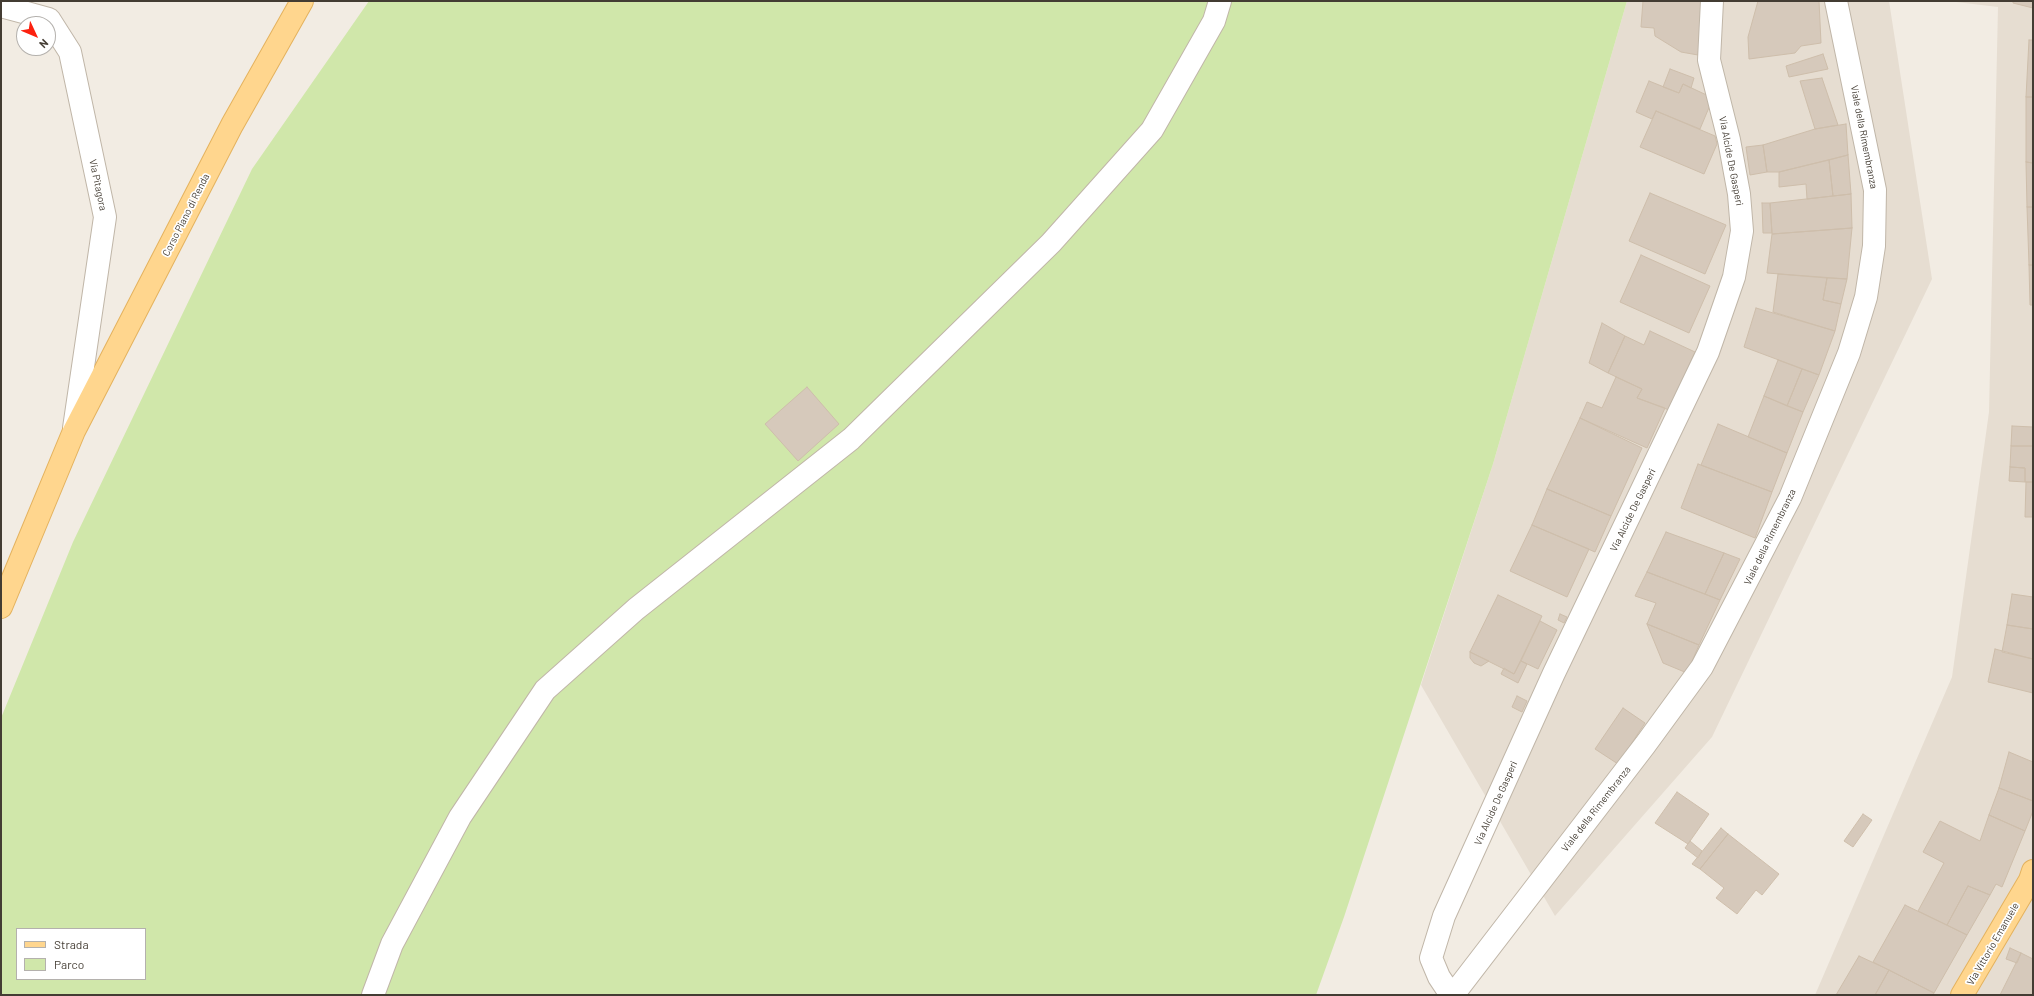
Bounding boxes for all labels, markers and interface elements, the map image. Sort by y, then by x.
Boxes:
north arrow [16,16,56,56]
text: N [37,37,51,51]
street label: Viale della Rimembranza [1848,84,1880,190]
street label: Via Alcide De Gasperi [1716,115,1746,207]
street label: Via Pitagora [87,158,109,212]
street label: Corso Piano di Renda [160,172,212,258]
street label: Via Alcide De Gasperi [1608,467,1658,553]
street label: Viale della Rimembranza [1742,487,1798,587]
street label: Via Alcide De Gasperi [1472,759,1520,847]
street label: Viale della Rimembranza [1559,764,1633,854]
street label: Via Vittorio Emanuele [1964,901,2022,987]
legend [16,928,146,980]
text: Strada [54,937,89,951]
text: Parco [54,957,84,971]

